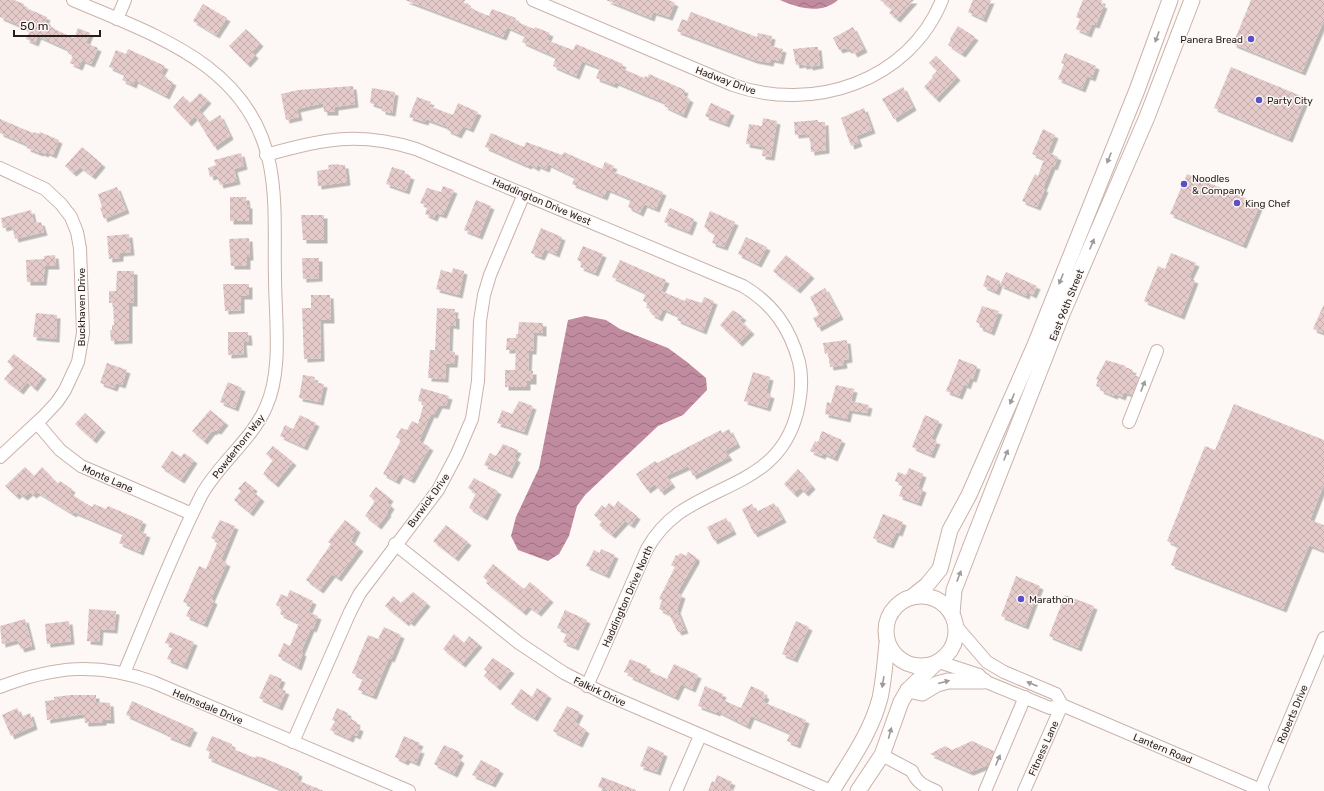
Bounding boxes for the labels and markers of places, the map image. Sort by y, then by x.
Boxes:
place label: Panera Bread [1180,34,1243,46]
marker: Panera Bread [1246,34,1256,44]
marker: Party City [1254,95,1264,105]
place label: Party City [1267,95,1313,107]
place label: Noodles & Company [1192,173,1246,197]
marker: Noodles & Company [1179,179,1189,189]
marker: King Chef [1232,198,1242,208]
place label: King Chef [1245,198,1290,210]
marker: Marathon [1016,594,1026,604]
place label: Marathon [1029,594,1073,606]

